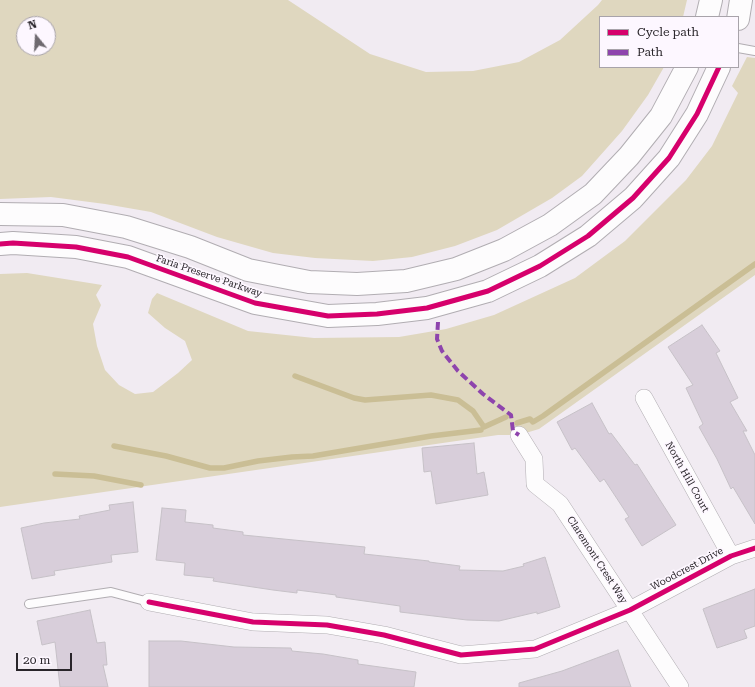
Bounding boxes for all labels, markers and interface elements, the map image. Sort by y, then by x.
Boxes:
north arrow [16,16,56,56]
legend [599,16,739,68]
text: N [26,18,38,33]
text: Cycle path [637,25,699,39]
text: Path [637,45,663,59]
street label: Faria Preserve Parkway [154,252,264,300]
street label: North Hill Court [663,440,711,514]
street label: Claremont Crest Way [564,514,630,606]
street label: Woodcrest Drive [649,545,725,593]
scale bar [18,645,74,671]
text: 20 m [23,653,50,667]

